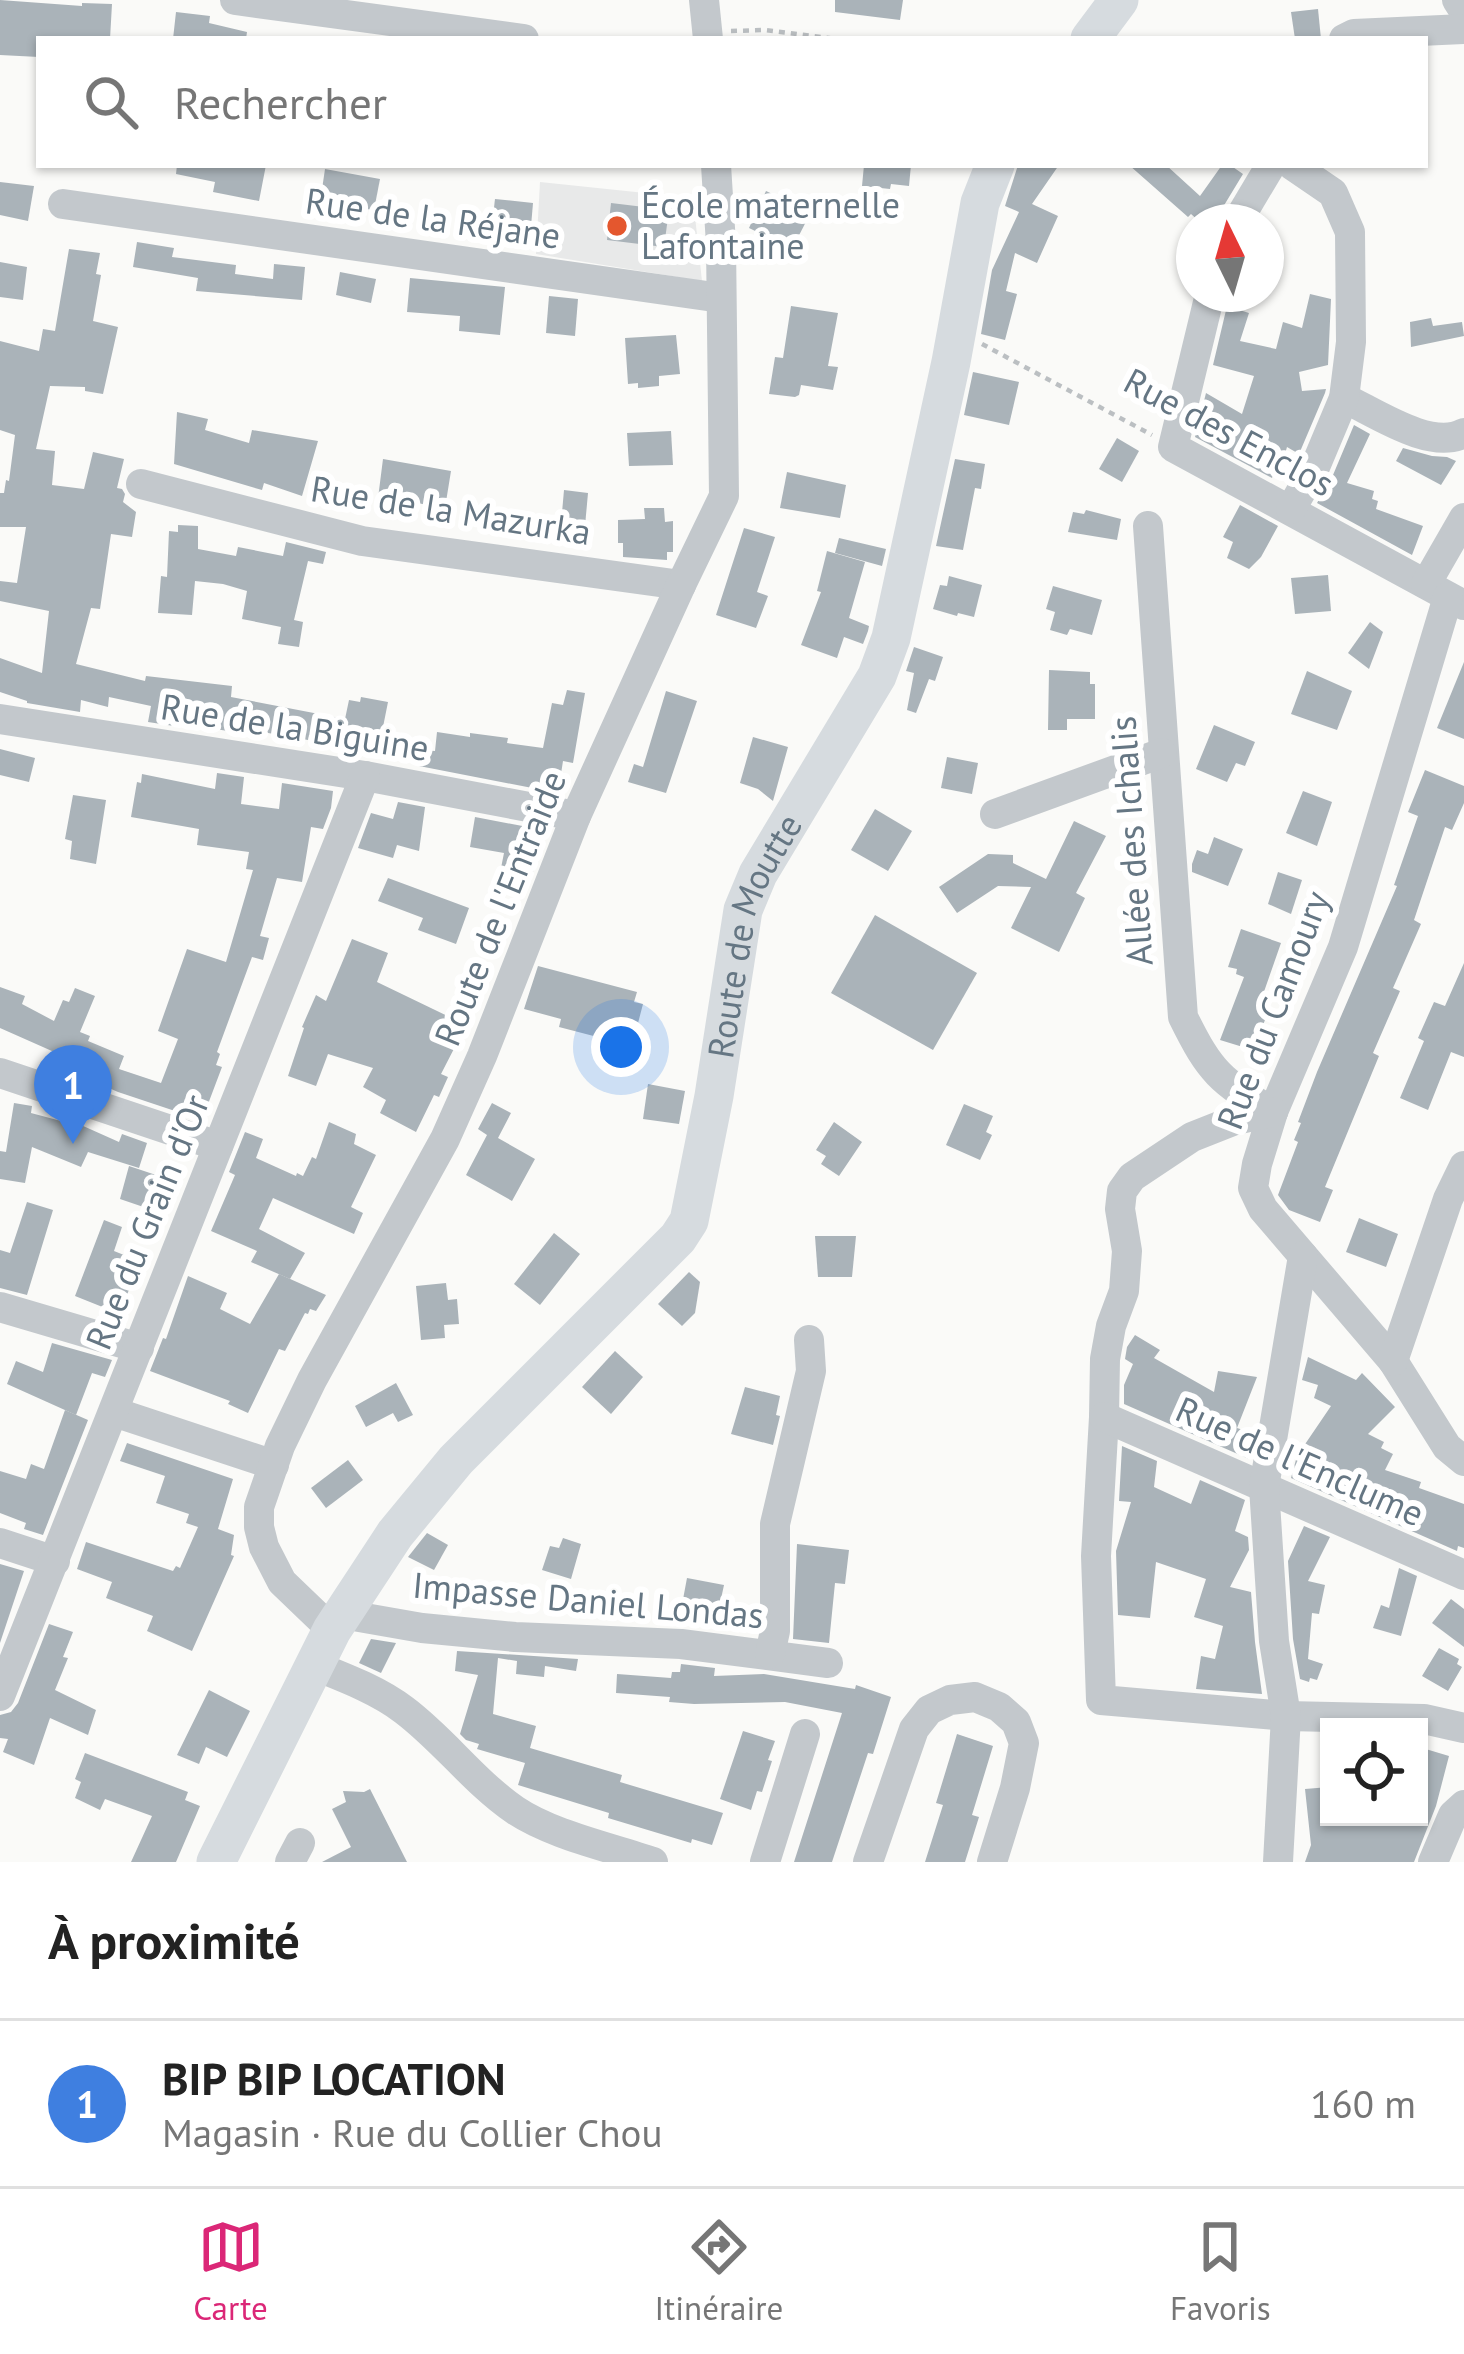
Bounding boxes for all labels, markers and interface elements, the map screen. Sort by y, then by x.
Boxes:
search box [36,36,1428,168]
icon: search [78,69,144,135]
text: Rechercher [174,73,387,131]
street label: Rue de la Réjane [303,176,564,259]
place label: École maternelle Lafontaine [641,181,900,269]
north arrow [1176,204,1284,312]
marker: École maternelle Lafontaine [604,213,630,239]
street label: Rue des Enclos [1116,357,1342,507]
street label: Rue de la Mazurka [308,464,594,555]
street label: Rue de la Biguine [158,682,432,771]
street label: Allée des Ichalis [1098,715,1163,967]
street label: Route de l'Entraide [423,763,576,1052]
street label: Route de Moutte [696,805,812,1061]
street label: Rue du Camoury [1206,884,1340,1136]
your location [591,1017,651,1077]
pin: 1 [34,1045,112,1144]
street label: Rue du Grain d'Or [74,1088,219,1356]
street label: Rue de l'Enclume [1169,1385,1432,1536]
street label: Impasse Daniel Londas [411,1561,766,1638]
map controls [1320,1718,1428,1826]
button: locate [1320,1718,1428,1826]
text: À proximité [48,1907,300,1973]
text: BIP BIP LOCATION [162,2049,506,2107]
text: 1 [76,2078,98,2129]
text: 160 m [1310,2078,1416,2129]
text: Magasin · Rue du Collier Chou [162,2107,662,2158]
tab: Carte [193,2214,268,2329]
tab: Itinéraire [654,2214,783,2329]
tab: Favoris [1170,2214,1271,2329]

